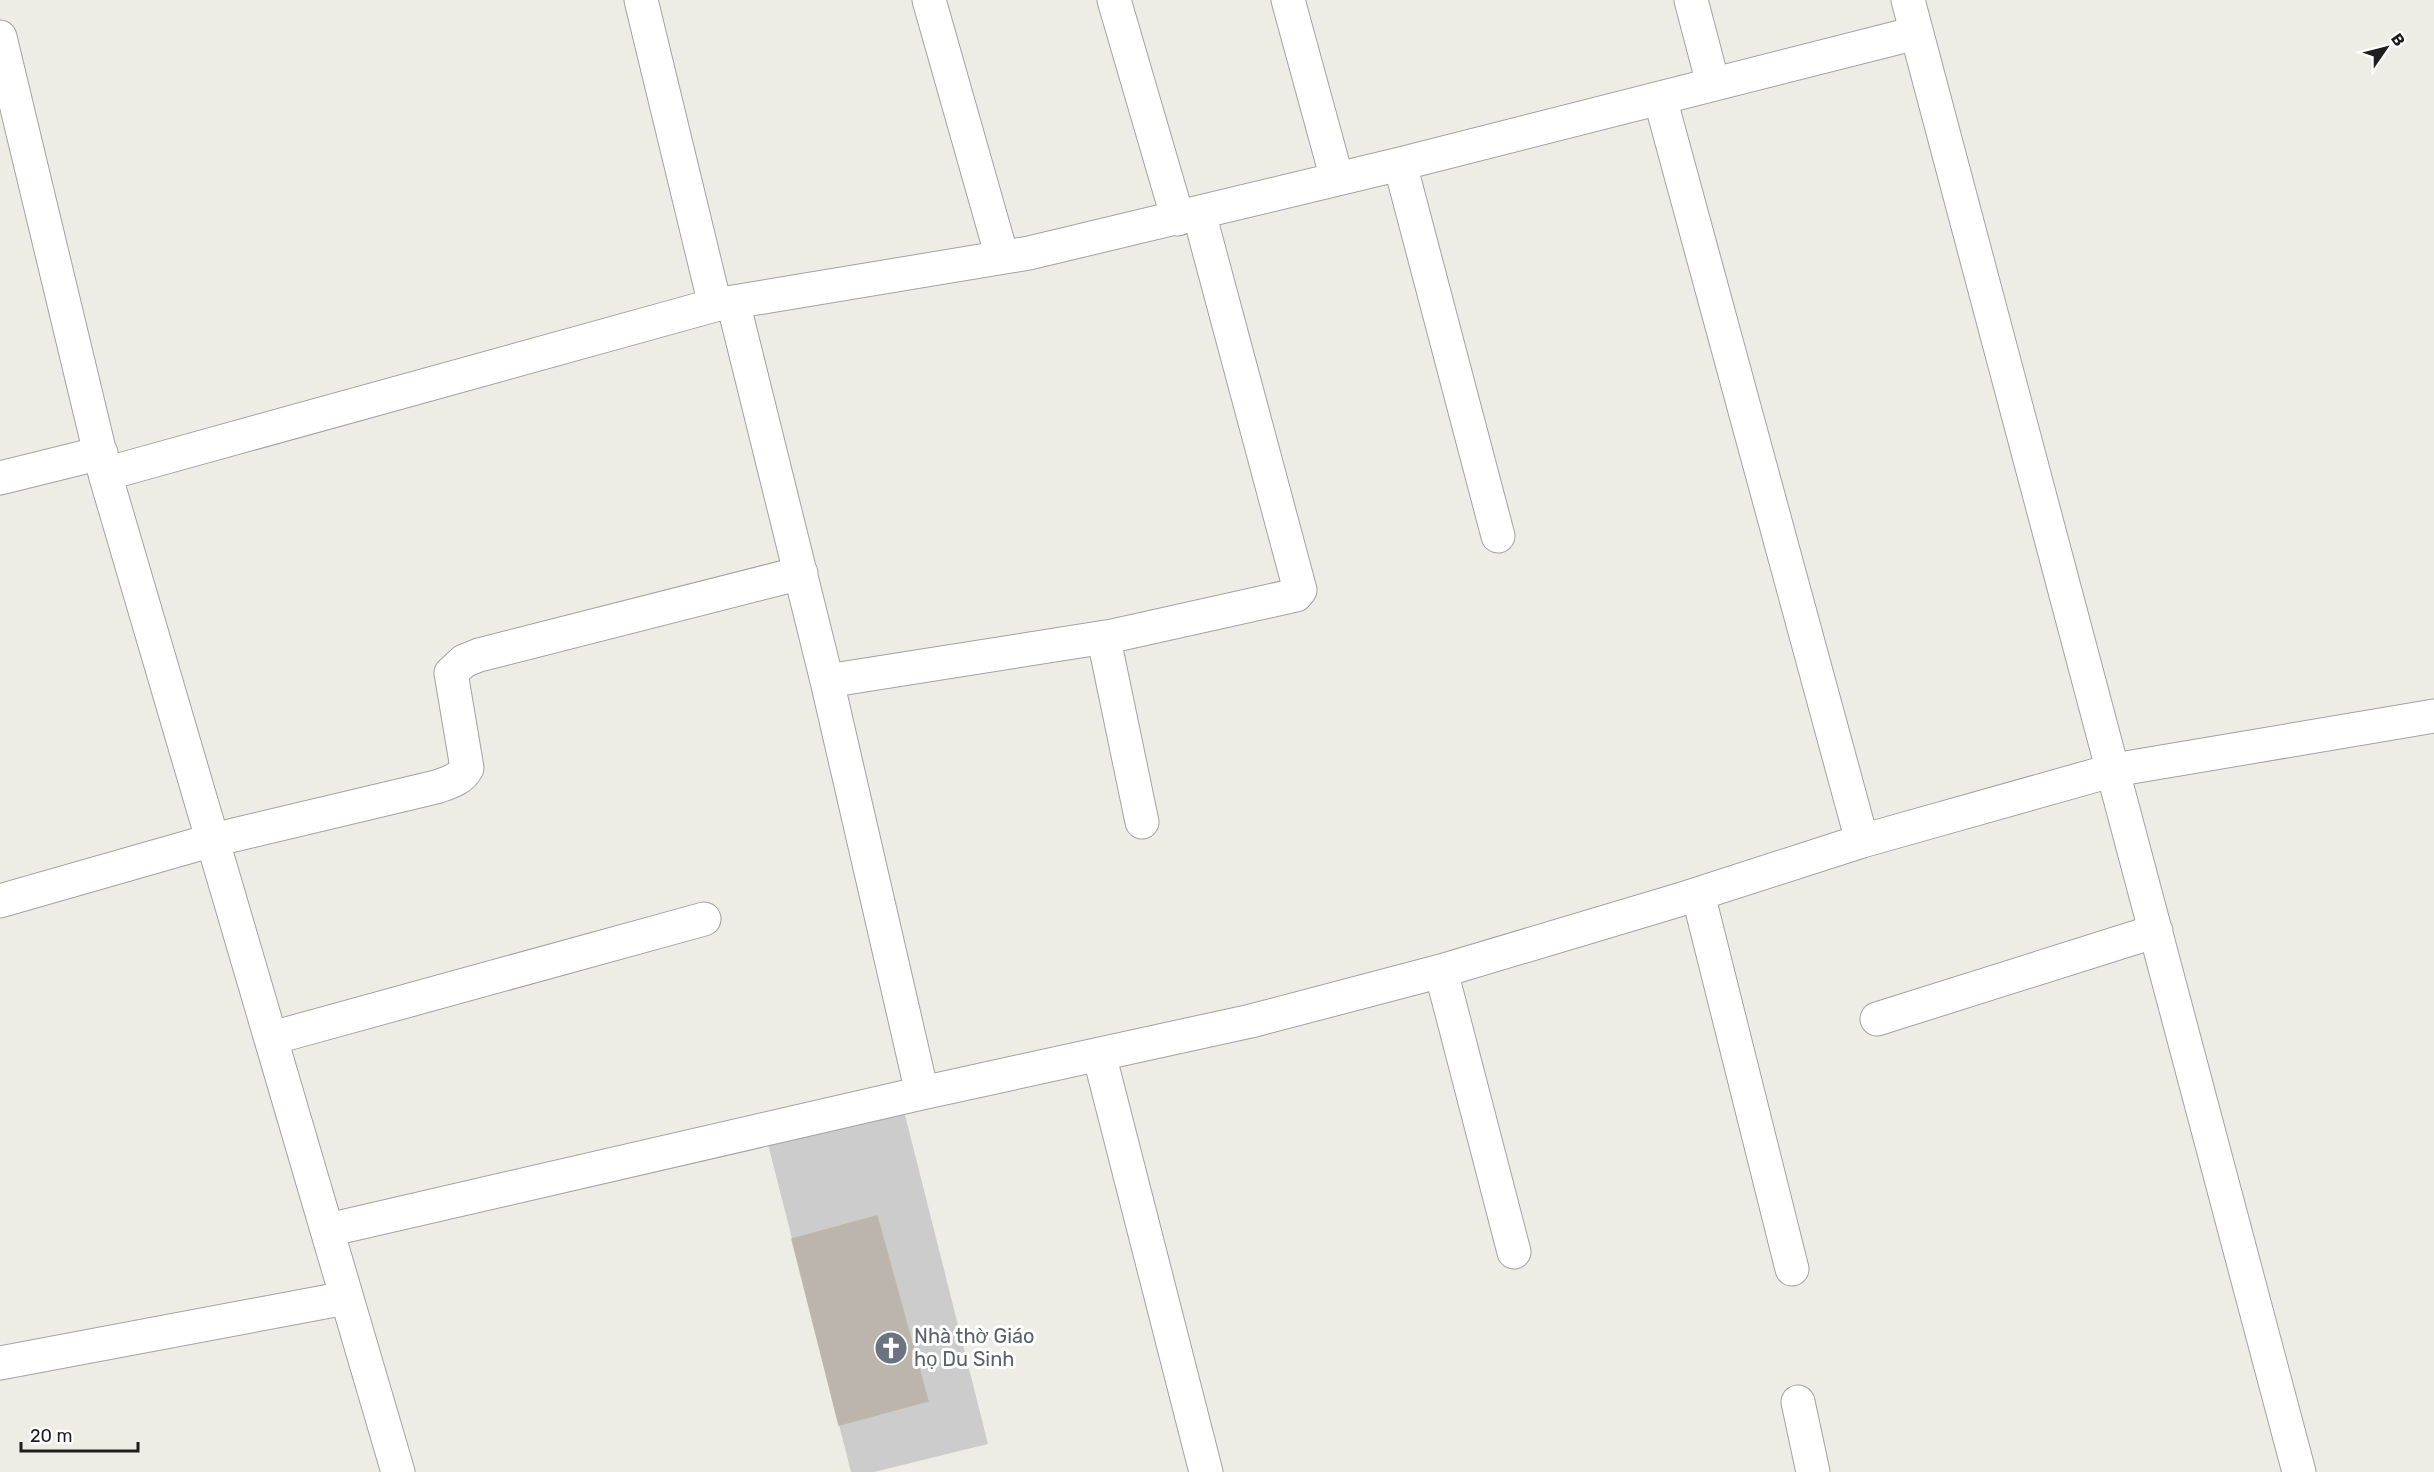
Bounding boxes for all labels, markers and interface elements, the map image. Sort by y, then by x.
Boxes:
north arrow [2356,18,2416,78]
text: B [2387,30,2409,50]
place label: Nhà thờ Giáo họ Du Sinh [914,1324,1035,1371]
church icon: Nhà thờ Giáo họ Du Sinh [873,1330,909,1366]
scale bar [21,1415,138,1453]
text: 20 m [30,1425,72,1447]

